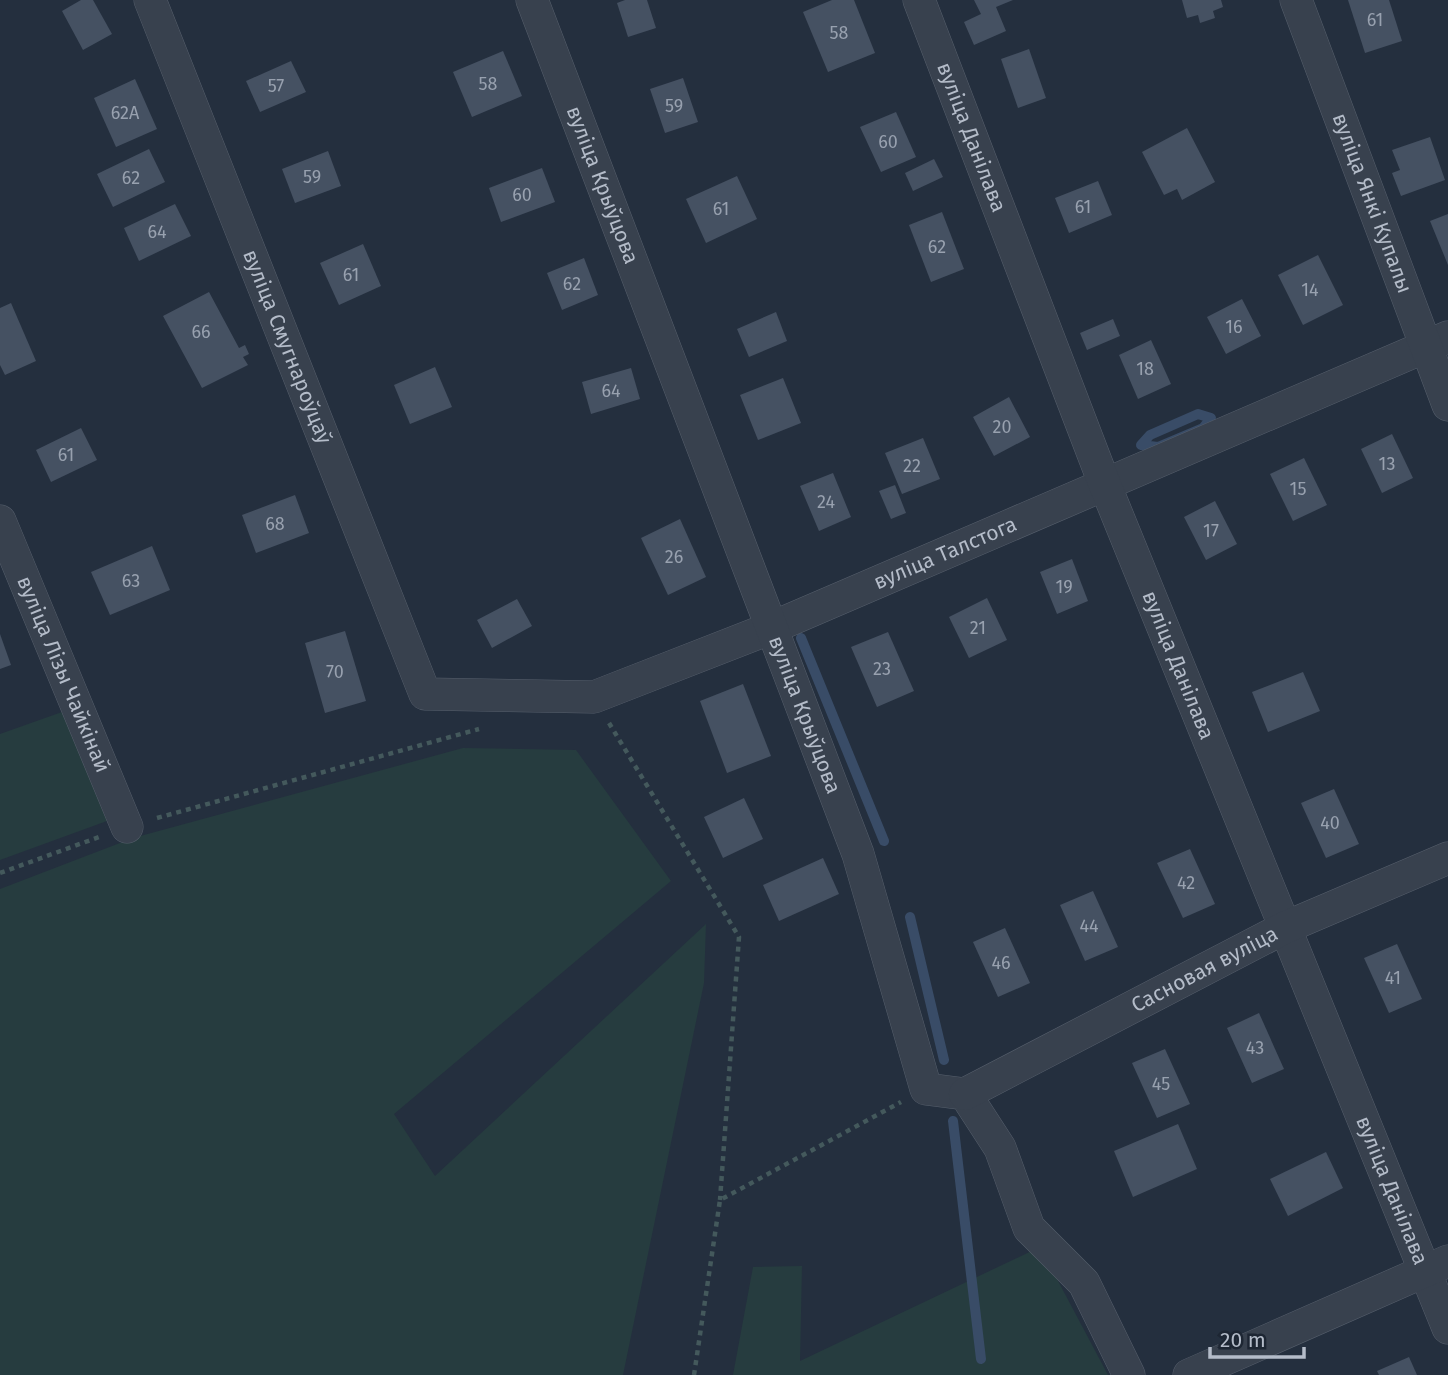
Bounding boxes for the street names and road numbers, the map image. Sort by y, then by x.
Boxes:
street label: вуліца Данілава [931,59,1012,216]
street label: вуліца Крыўцова [561,102,645,268]
street label: вуліца Янкі Купалы [1327,109,1418,297]
street label: вуліца Смугнароўцаў [237,246,338,448]
street label: вуліца Талстога [870,511,1021,595]
street label: вуліца Лізы Чайкінай [11,572,116,777]
street label: вуліца Данілава [1136,587,1220,743]
street label: вуліца Крыўцова [763,632,847,797]
street label: Сасновая вуліца [1127,921,1282,1018]
street label: вуліца Данілава [1350,1112,1434,1269]

